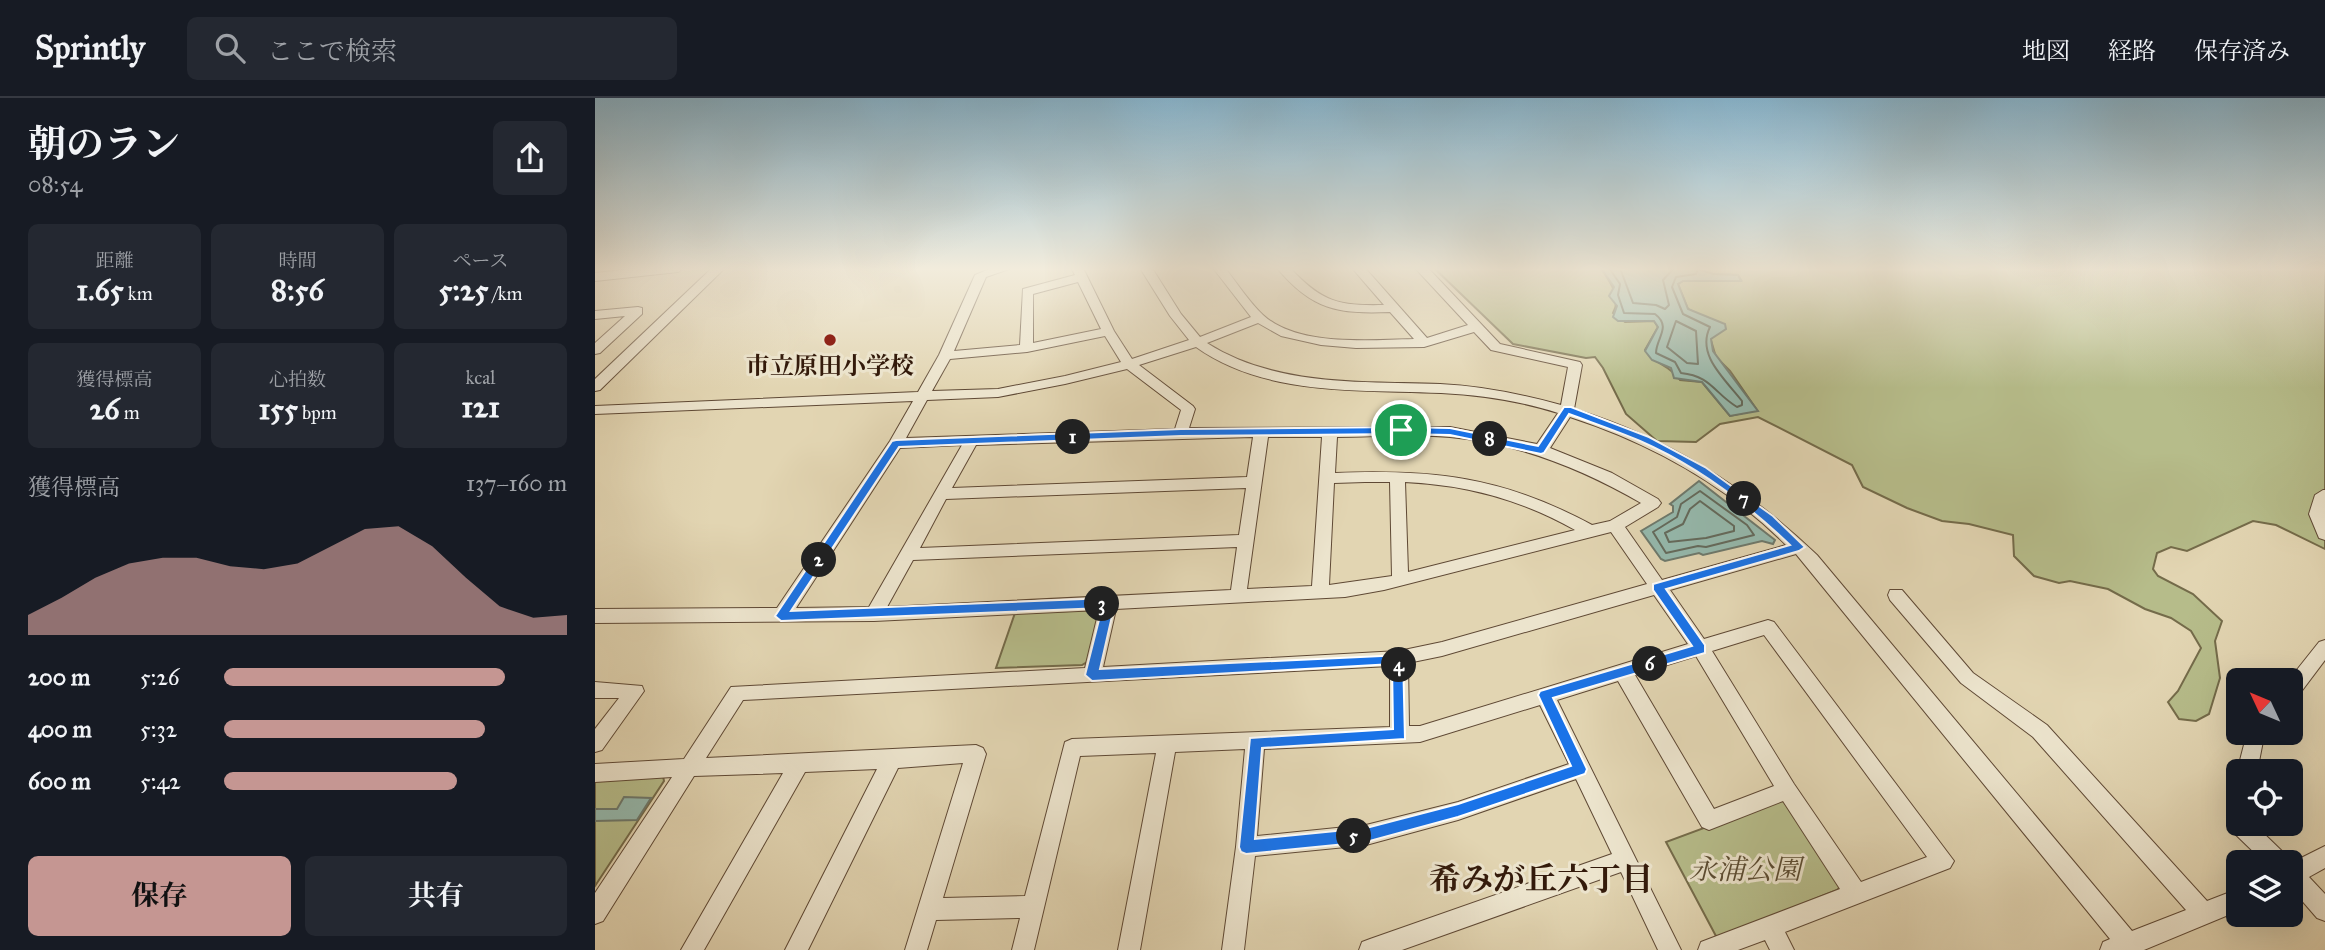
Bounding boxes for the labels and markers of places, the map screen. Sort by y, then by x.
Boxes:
marker: 市立原田小学校 [822,332,838,348]
place label: 市立原田小学校 [746,351,914,381]
pin [1371,400,1431,460]
pin: 1 [1056,420,1091,454]
pin: 8 [1473,422,1507,456]
pin: 7 [1727,482,1761,516]
pin: 2 [801,542,837,578]
pin: 3 [1085,587,1119,622]
pin: 6 [1633,646,1667,682]
pin: 4 [1381,648,1417,682]
pin: 5 [1337,818,1371,854]

